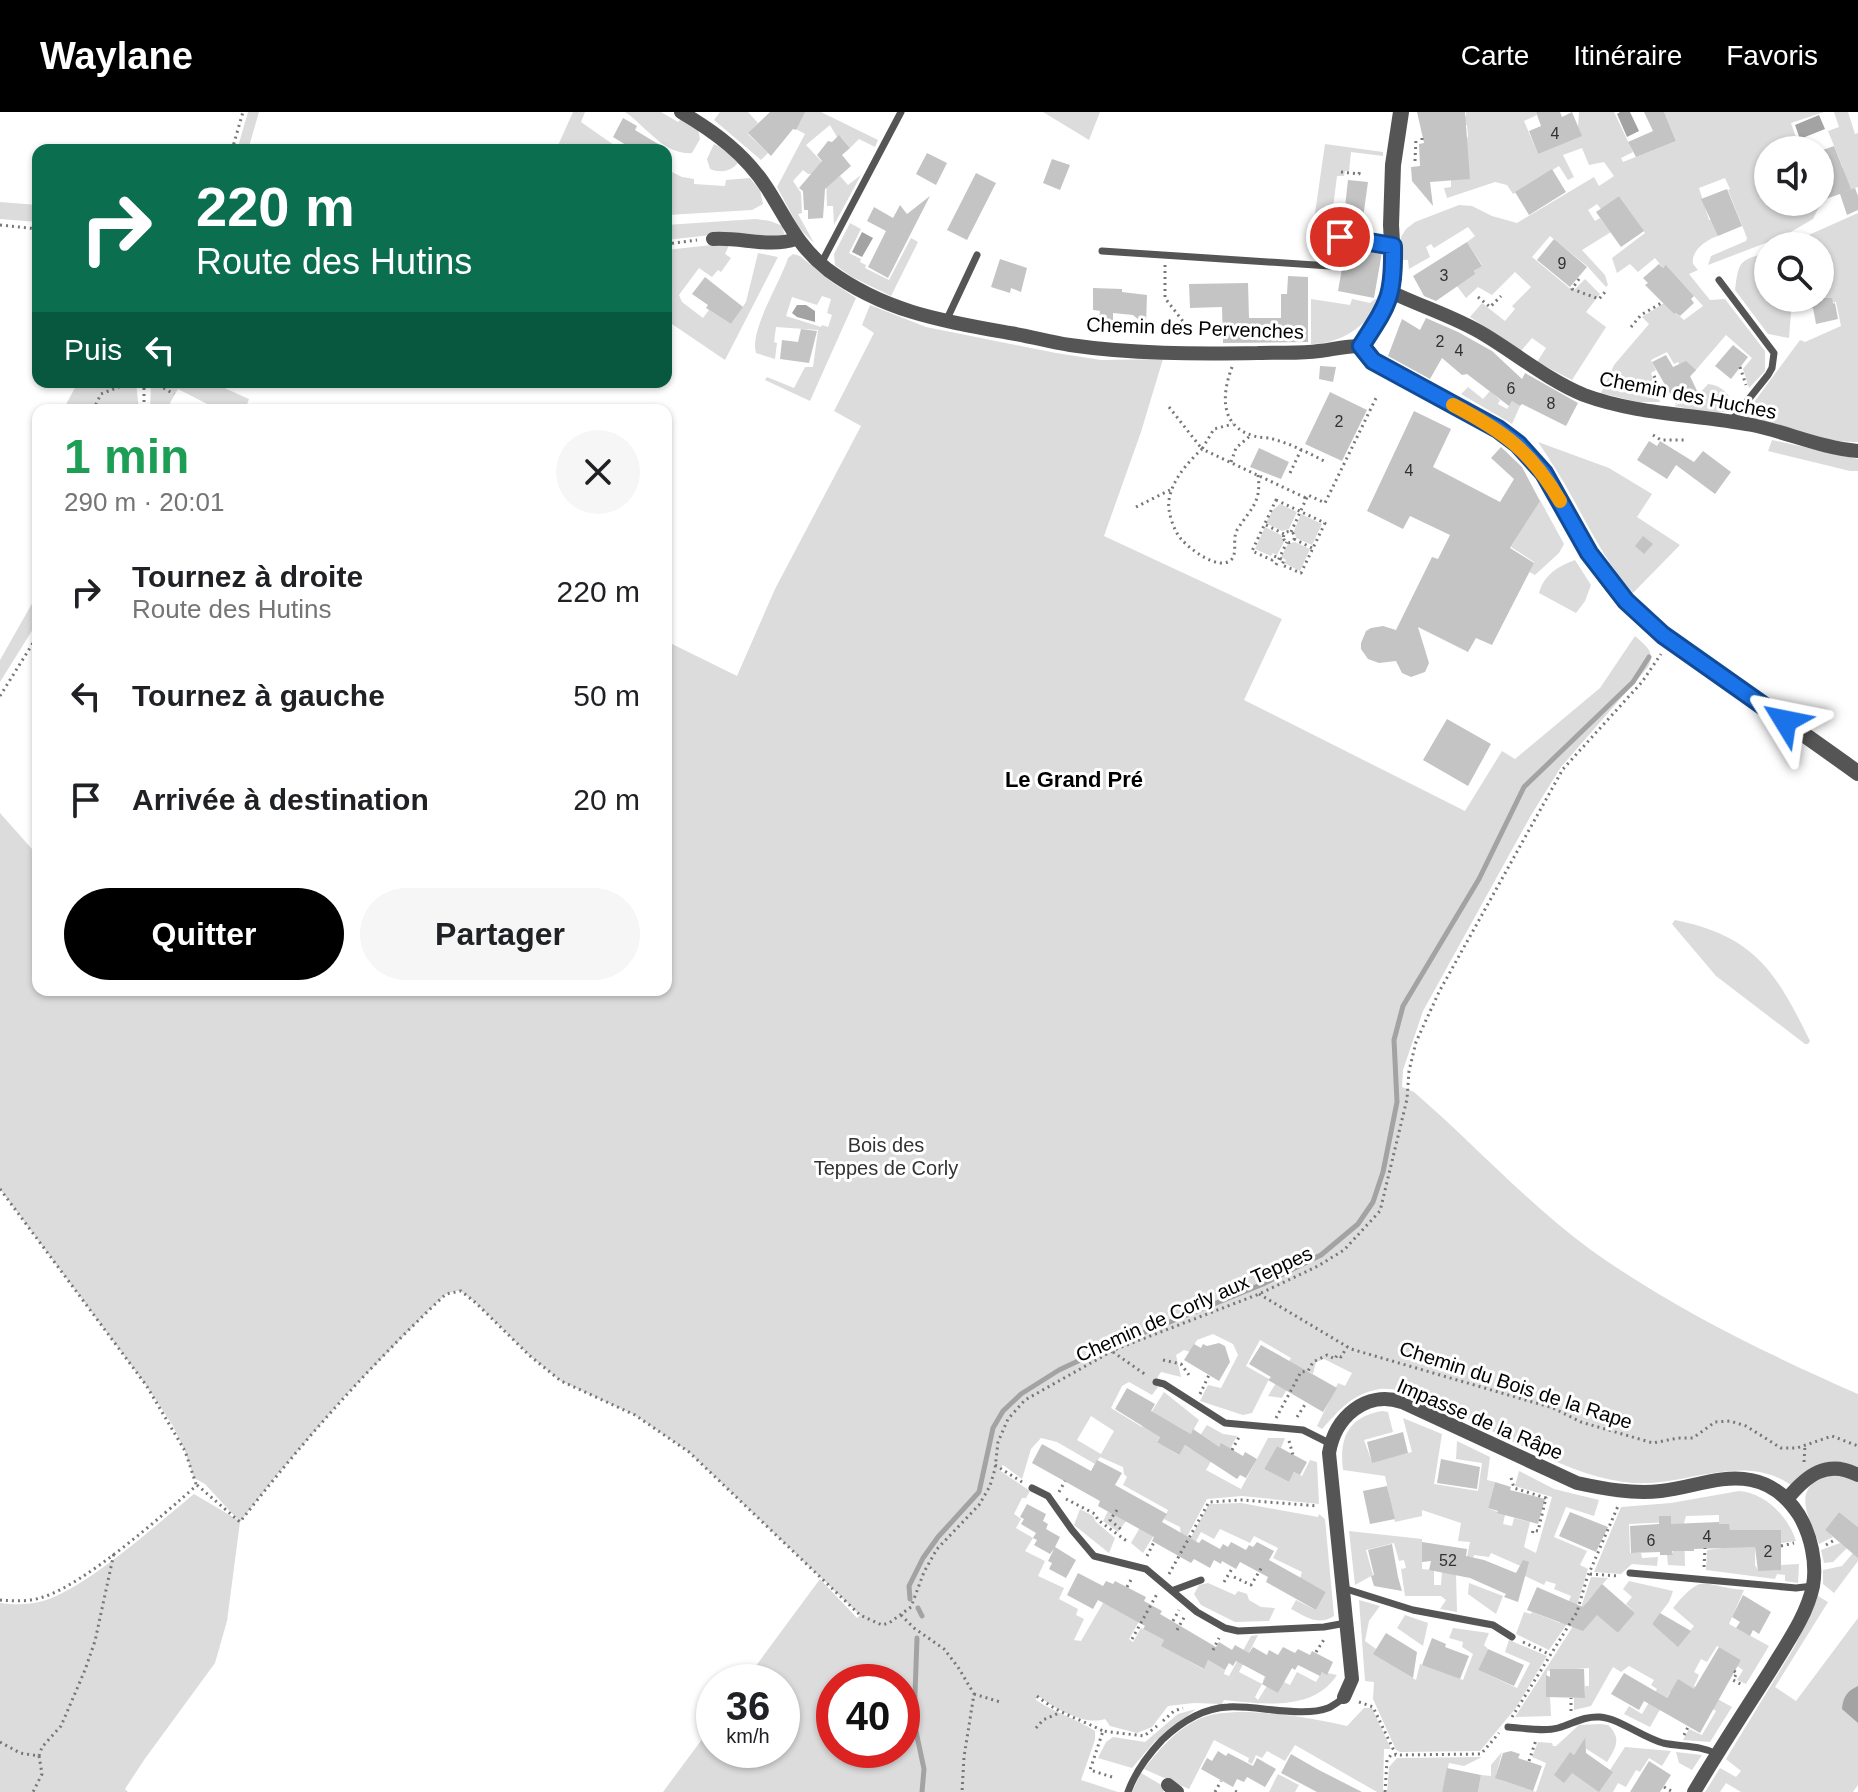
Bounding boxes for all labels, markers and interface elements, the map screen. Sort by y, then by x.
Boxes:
text: Waylane [40,35,193,77]
text: Carte [1461,40,1529,71]
text: Itinéraire [1573,40,1682,71]
text: Favoris [1726,40,1818,71]
house number: 4 [1551,125,1560,142]
map controls [1754,136,1834,312]
button: sound [1754,136,1834,216]
text: 220 m [196,175,355,238]
icon: right [64,176,168,280]
pin [1306,203,1374,271]
icon: arrive [1318,215,1362,259]
button: search [1754,232,1834,312]
text: Route des Hutins [196,241,472,282]
house number: 9 [1558,255,1567,272]
house number: 3 [1440,267,1449,284]
street label: Chemin des Pervenches [1086,313,1304,343]
icon: left [138,328,182,372]
text: Puis [64,333,122,366]
house number: 2 [1436,333,1445,350]
house number: 4 [1455,342,1464,359]
street label: Chemin des Huches [1598,367,1778,423]
house number: 6 [1507,380,1516,397]
house number: 8 [1547,395,1556,412]
house number: 2 [1335,413,1344,430]
text: 1 min [64,430,189,483]
button: close [556,430,640,514]
house number: 4 [1405,462,1414,479]
text: 290 m · 20:01 [64,487,224,517]
text: Tournez à droite [132,560,363,593]
icon: right [64,570,108,614]
text: 220 m [557,575,640,608]
text: Route des Hutins [132,594,331,624]
icon: left [64,674,108,718]
text: Tournez à gauche [132,679,385,712]
text: 50 m [573,679,640,712]
position arrow [1743,679,1827,763]
district label: Le Grand Pré [1005,767,1143,792]
icon: arrive [64,778,108,822]
text: Arrivée à destination [132,783,429,816]
text: 20 m [573,783,640,816]
button: Quitter [64,888,344,980]
button: Partager [360,888,640,980]
park label: Bois des Teppes de Corly [814,1134,958,1179]
street label: Chemin de Corly aux Teppes [1072,1242,1316,1366]
street label: Chemin du Bois de la Rape [1397,1337,1635,1433]
street label: Impasse de la Râpe [1394,1374,1566,1464]
house number: 4 [1703,1528,1712,1545]
house number: 6 [1647,1532,1656,1549]
house number: 2 [1764,1543,1773,1560]
house number: 52 [1439,1552,1457,1569]
speed limit sign: 40 [816,1664,920,1768]
text: 36 [726,1684,770,1728]
text: km/h [726,1725,770,1747]

